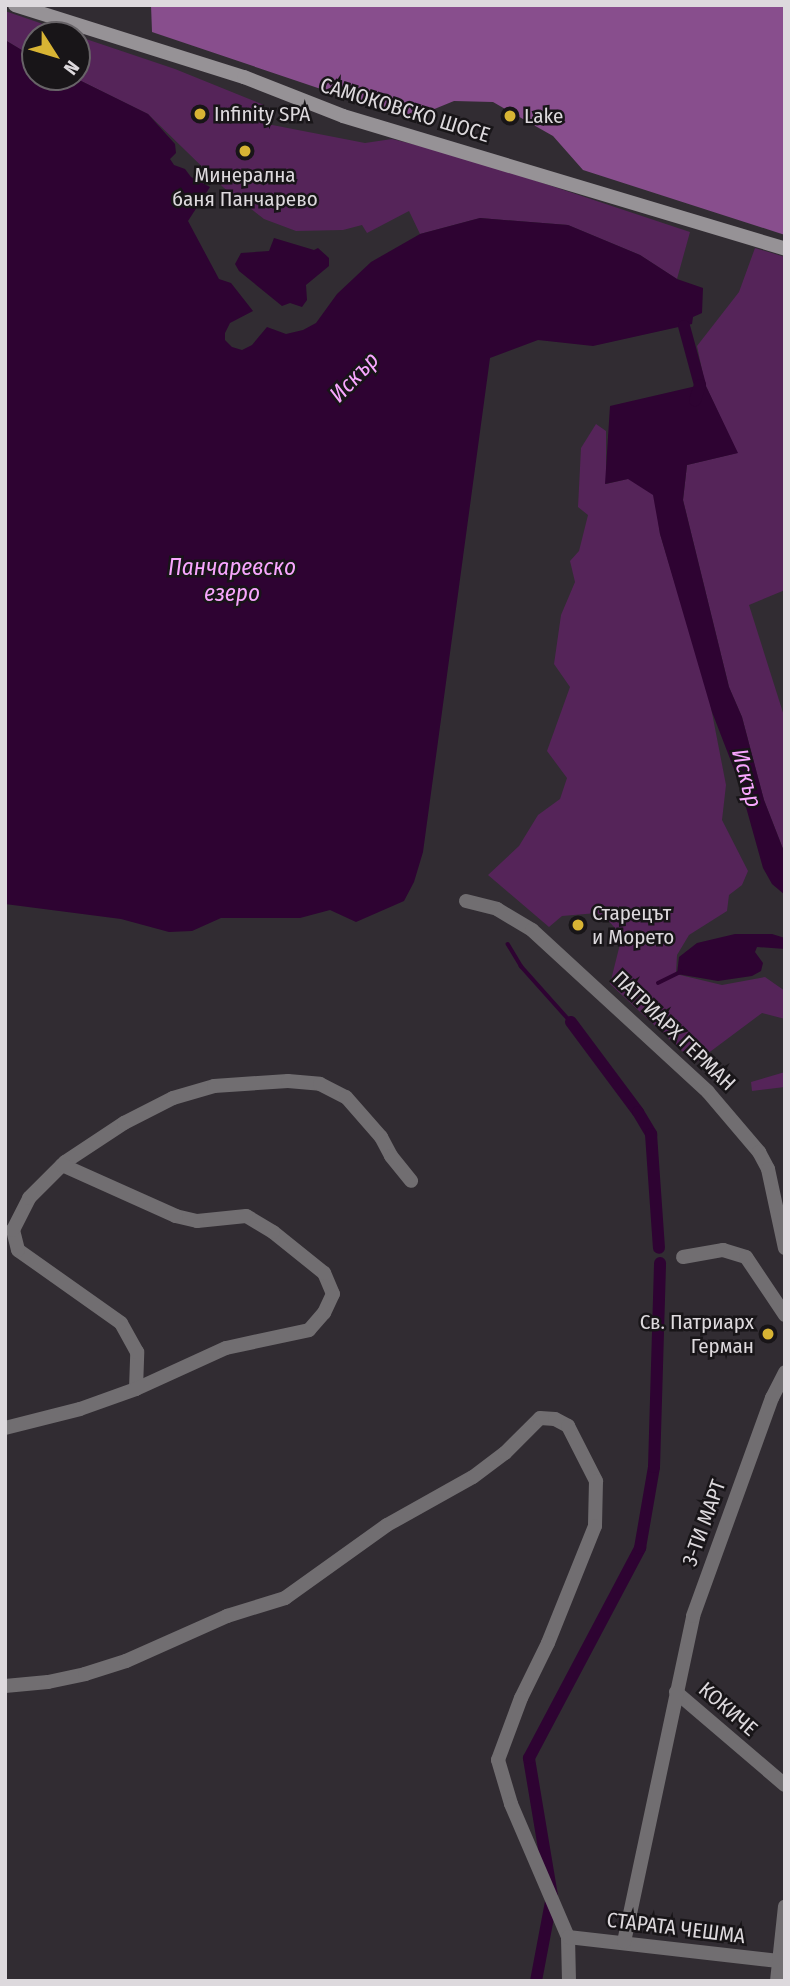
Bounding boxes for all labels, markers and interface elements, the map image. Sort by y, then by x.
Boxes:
north arrow [21,21,91,91]
text: N [59,56,84,79]
street label: САМОКОВСКО ШОСЕ [317,72,493,148]
place label: Infinity SPA [214,101,310,127]
place label: Lake [524,103,563,129]
marker: Infinity SPA [192,106,208,122]
marker: Lake [502,108,518,124]
marker: Минерална баня Панчарево [237,143,253,159]
place label: Минерална баня Панчарево [172,162,318,212]
water label: Искър [323,346,385,408]
water label: Панчаревско езеро [168,553,296,607]
water label: Искър [726,746,768,810]
place label: Старецът и Морето [592,900,674,950]
marker: Старецът и Морето [570,917,586,933]
street label: ПАТРИАРХ ГЕРМАН [607,966,741,1096]
place label: Св. Патриарх Герман [640,1309,754,1359]
marker: Св. Патриарх Герман [760,1326,776,1342]
street label: 3-ТИ МАРТ [677,1477,731,1569]
street label: КОКИЧЕ [694,1677,762,1741]
street label: СТАРАТА ЧЕШМА [605,1907,747,1949]

